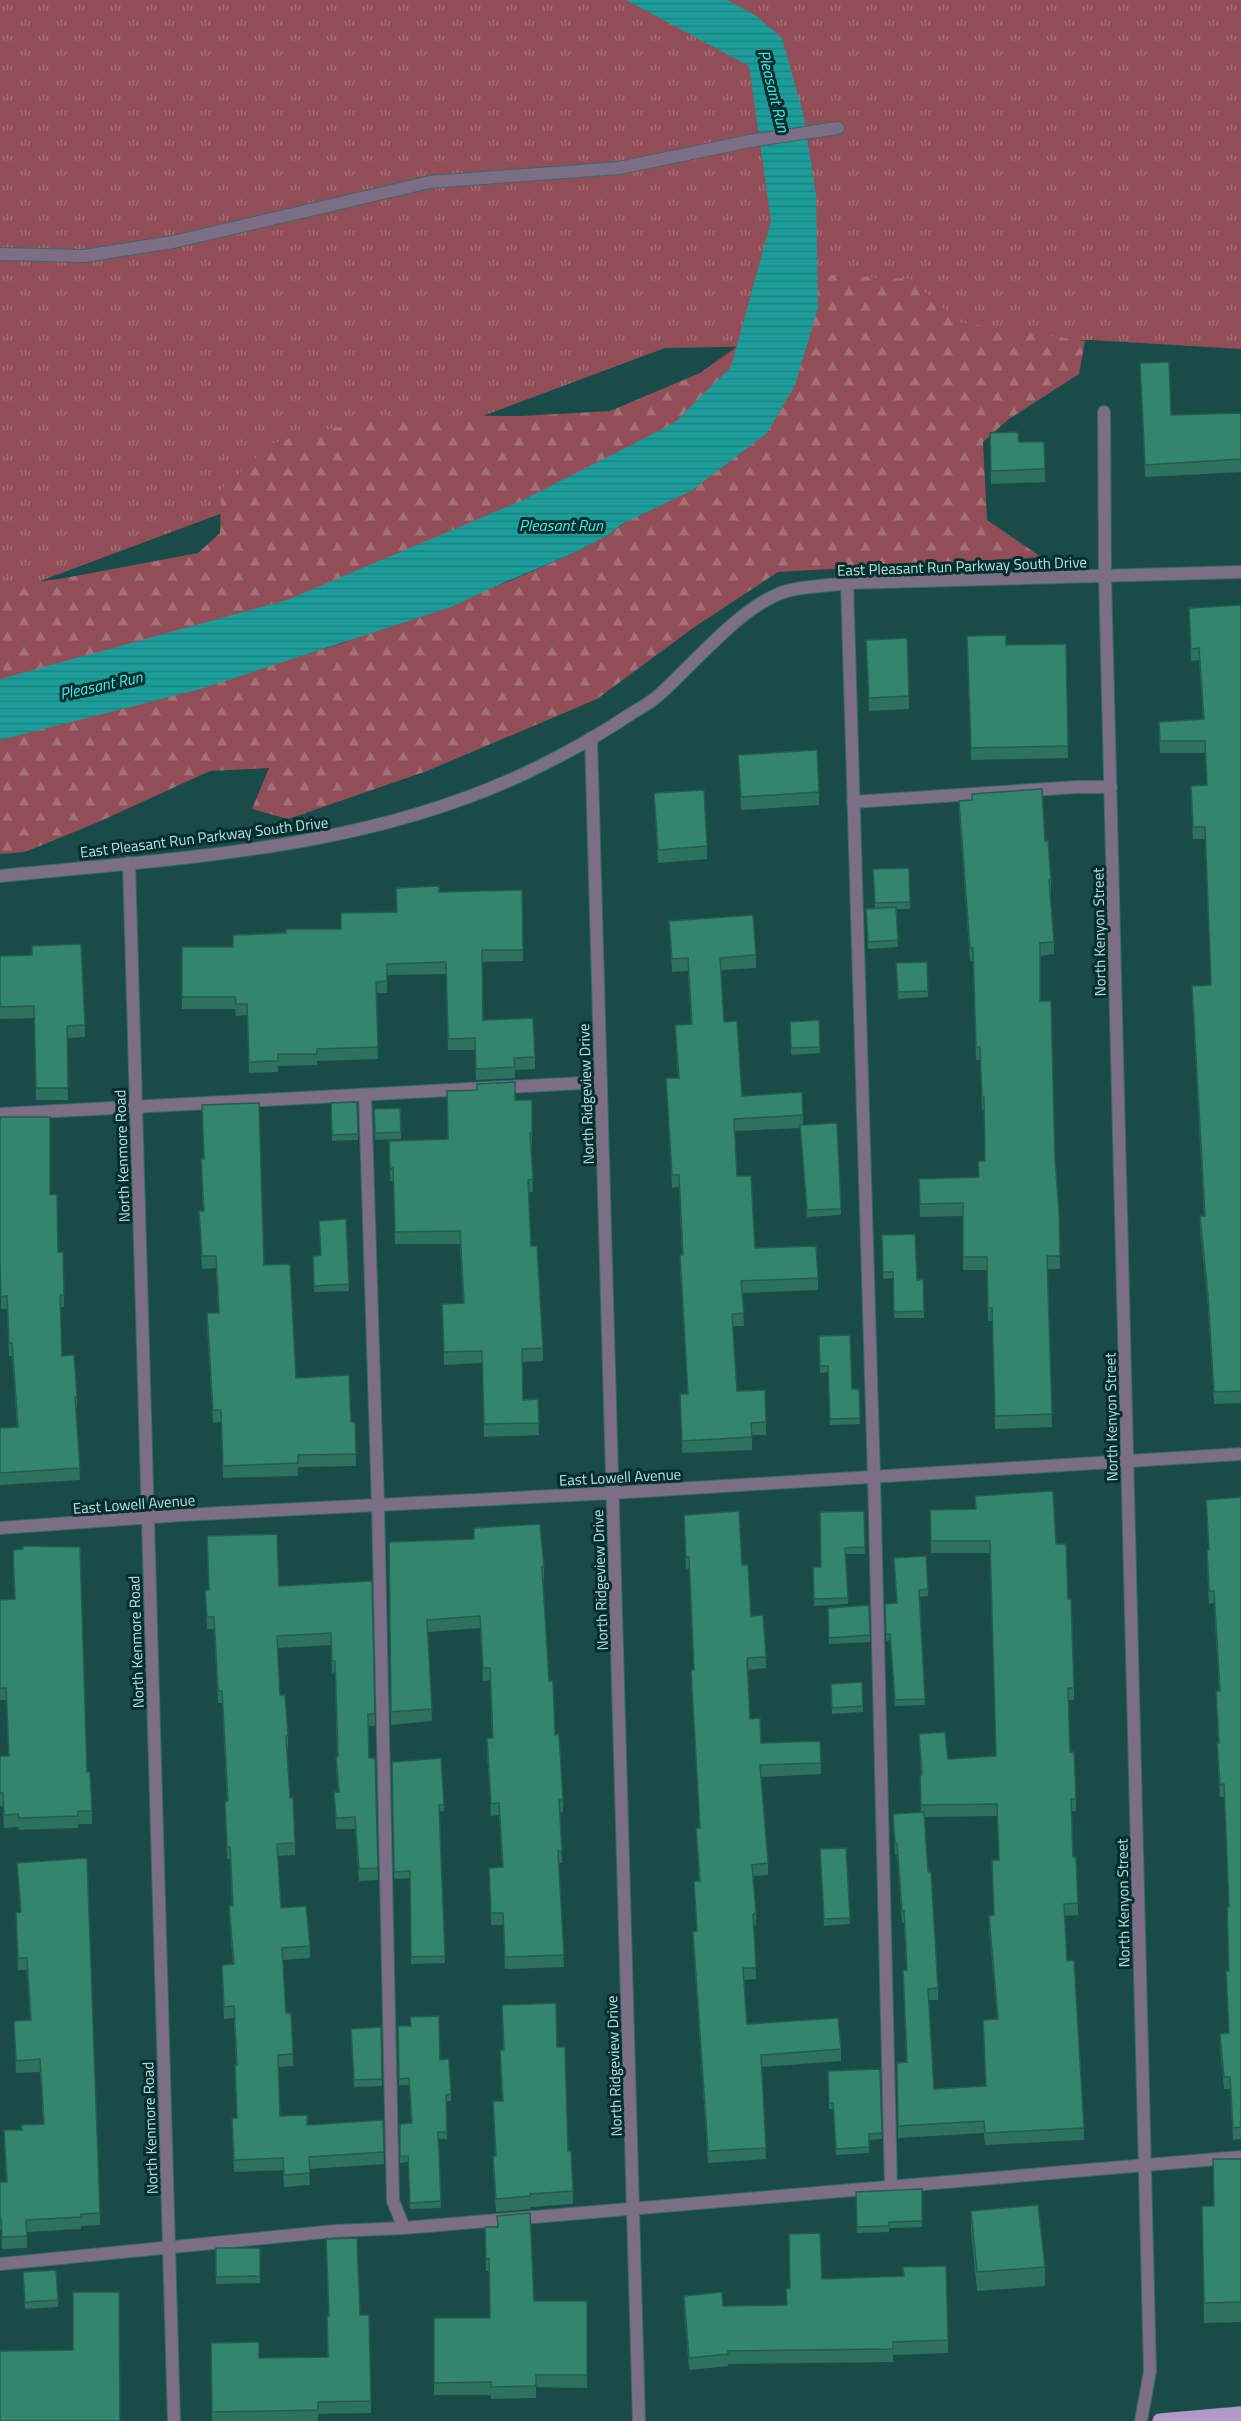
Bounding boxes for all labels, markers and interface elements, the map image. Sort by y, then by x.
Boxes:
water label: Pleasant Run [752,47,796,136]
water label: Pleasant Run [519,513,604,537]
street label: East Pleasant Run Parkway South Drive [837,550,1087,582]
water label: Pleasant Run [57,664,146,705]
street label: East Pleasant Run Parkway South Drive [79,810,329,864]
street label: North Kenyon Street [1086,867,1112,997]
street label: North Ridgeview Drive [572,1023,600,1165]
street label: North Kenmore Road [108,1089,136,1223]
street label: North Kenyon Street [1098,1352,1124,1482]
street label: East Lowell Avenue [558,1462,682,1492]
street label: East Lowell Avenue [72,1488,196,1520]
street label: North Ridgeview Drive [586,1509,614,1651]
street label: North Kenmore Road [122,1575,150,1709]
street label: North Kenyon Street [1110,1838,1136,1968]
street label: North Ridgeview Drive [600,1995,628,2137]
street label: North Kenmore Road [136,2061,164,2195]

